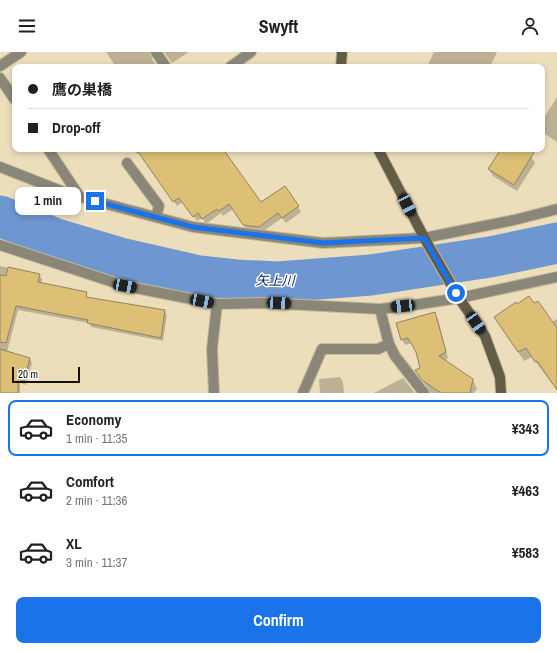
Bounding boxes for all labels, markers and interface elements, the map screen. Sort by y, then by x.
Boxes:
text: Swyft [259,14,298,39]
icon: menu [16,15,38,37]
icon: person [519,15,541,37]
text: 鷹の巣橋 [52,79,112,100]
text: Drop-off [52,117,101,138]
callout: 1 min [15,187,81,215]
text: 1 min [34,192,62,209]
route end [86,192,104,210]
car [396,192,418,218]
water label: 矢上川 [255,272,297,289]
car [112,278,138,294]
route start [447,284,465,302]
car [189,293,215,309]
car [267,296,291,310]
car [390,299,416,313]
car [464,310,488,336]
scale bar [12,365,80,384]
text: 20 m [18,367,38,381]
text: Economy [66,409,121,430]
icon: car [18,410,54,446]
text: ¥343 [512,418,539,439]
text: 1 min · 11:35 [66,430,127,447]
text: Comfort [66,471,114,492]
icon: car [18,472,54,508]
text: ¥463 [512,480,539,501]
text: 2 min · 11:36 [66,492,127,509]
text: XL [66,533,82,554]
icon: car [18,534,54,570]
text: ¥583 [512,542,539,563]
text: 3 min · 11:37 [66,554,127,571]
button: Confirm [16,597,541,643]

